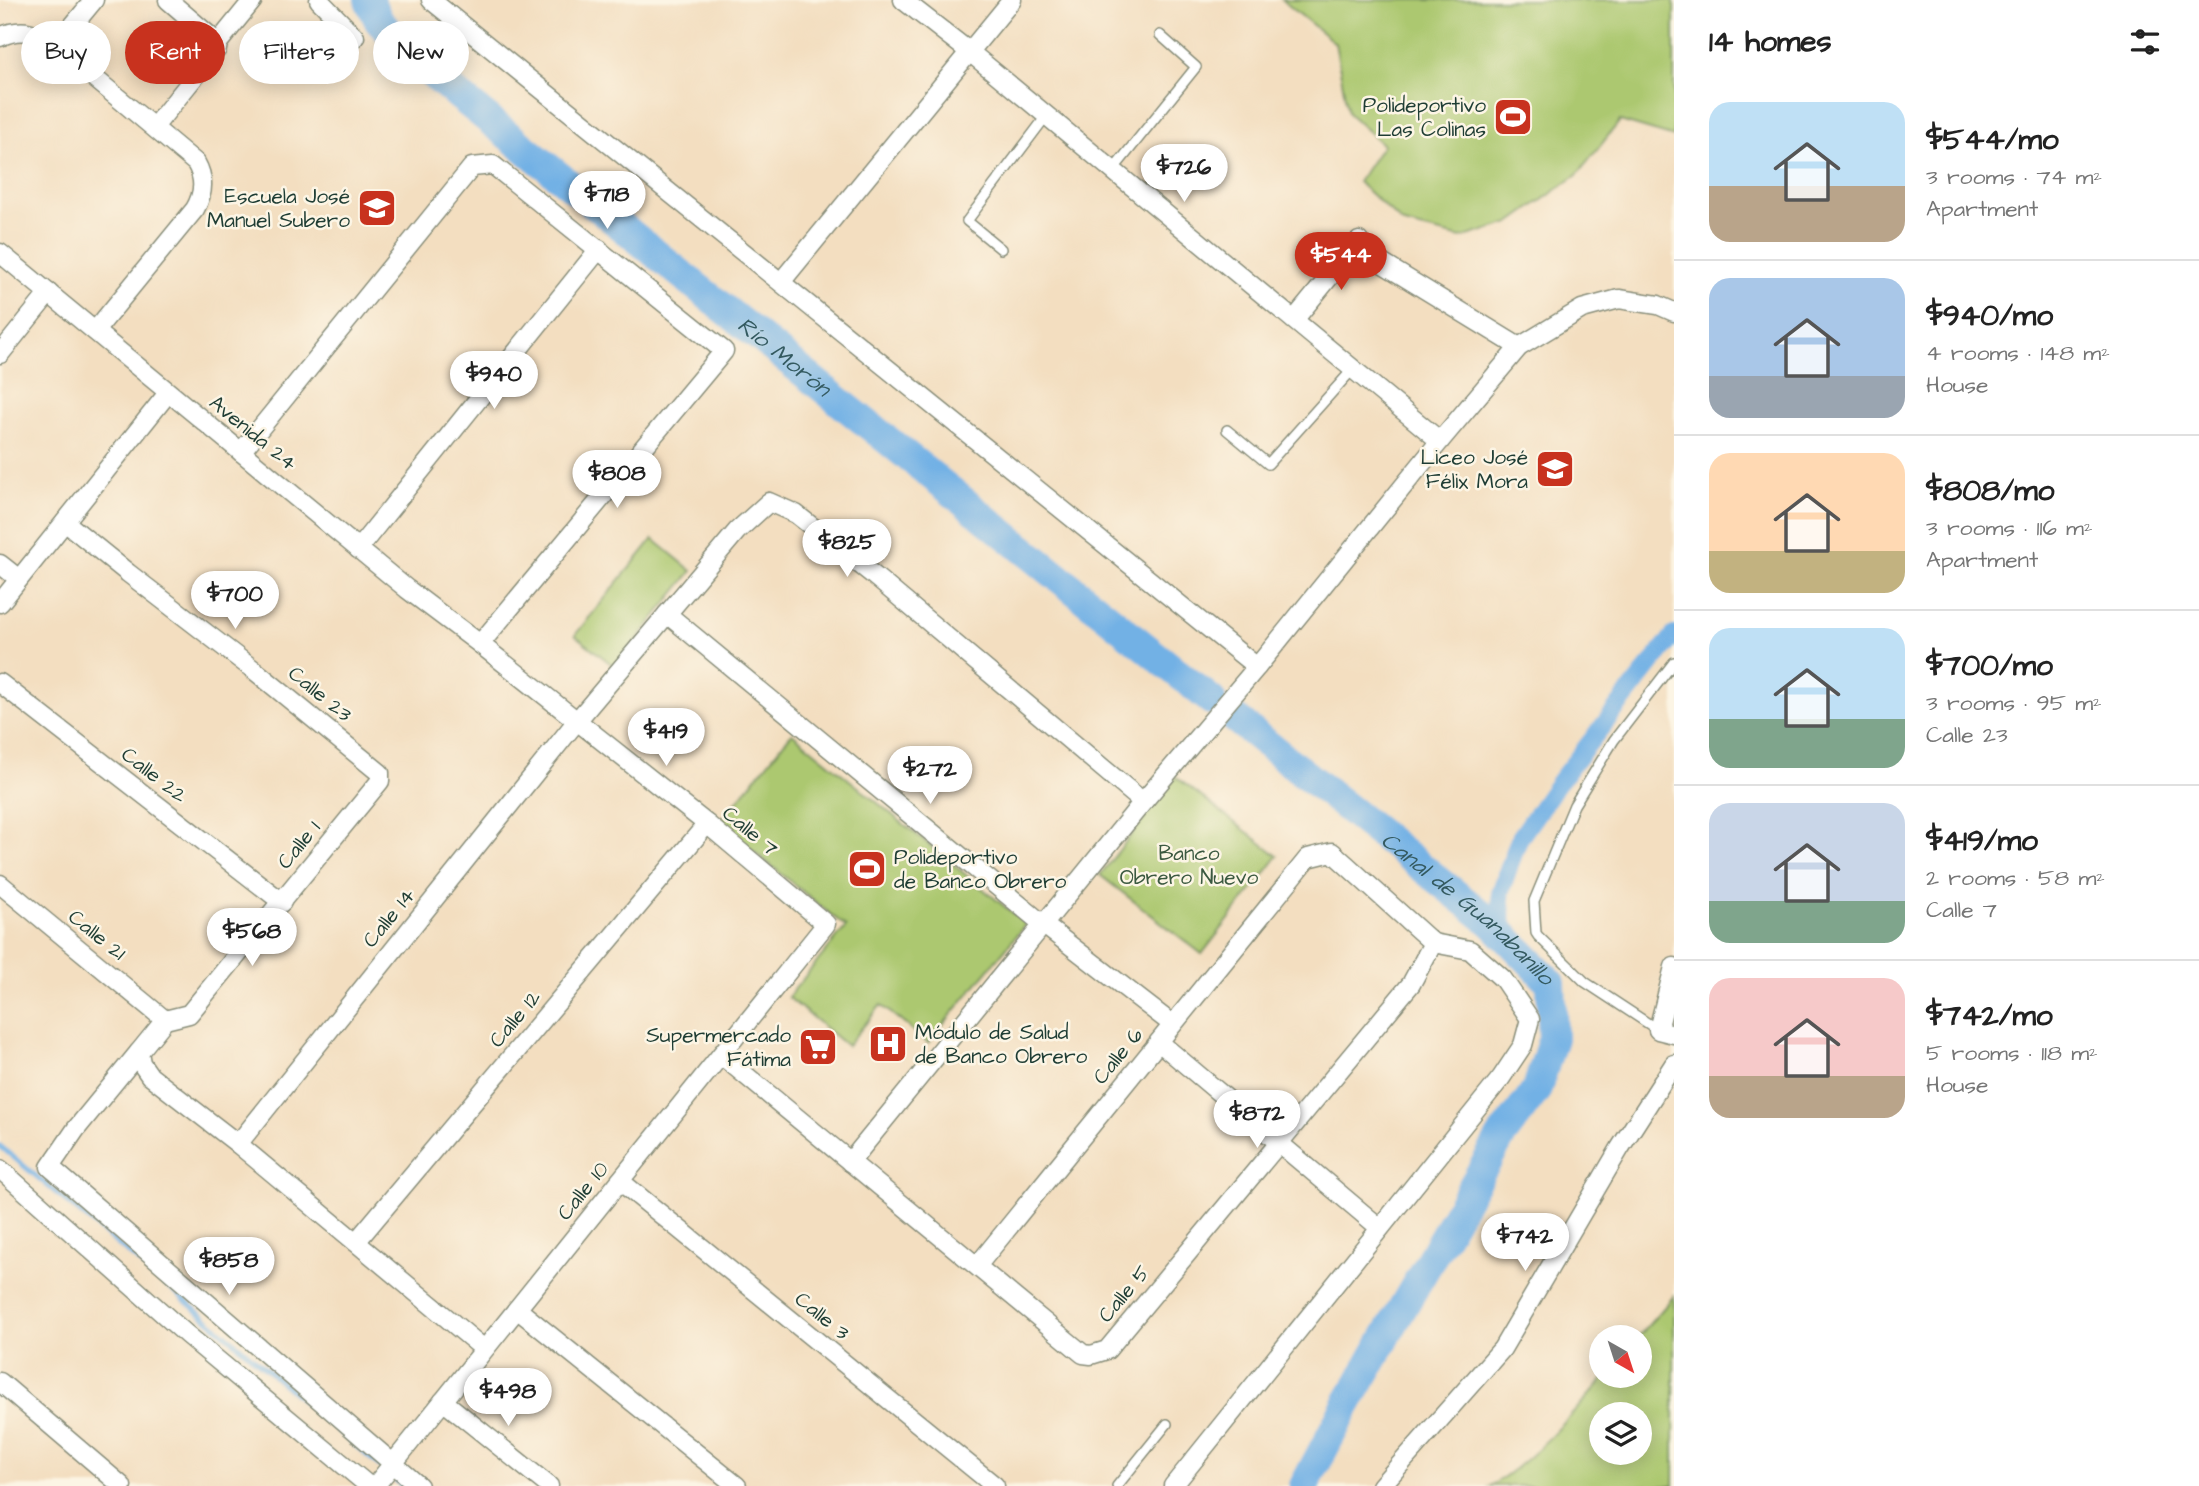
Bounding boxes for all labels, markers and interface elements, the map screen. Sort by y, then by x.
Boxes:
chip: Buy [21,21,111,84]
chip: Rent [125,21,225,84]
chip: Filters [239,21,359,84]
chip: New [373,21,469,84]
text: 14 homes [1709,21,1832,63]
icon: filters [2126,23,2164,61]
place label: Polideportivo Las Colinas [1363,91,1486,144]
sports icon: Polideportivo Las Colinas [1492,96,1534,138]
text: $544/mo [1926,119,2059,161]
icon: home [1765,130,1849,214]
pin: $726 [1143,144,1225,204]
text: $726 [1157,151,1211,183]
text: 3 rooms · 74 m² [1926,161,2102,193]
pin: $718 [566,172,648,231]
text: $718 [585,178,629,210]
place label: Escuela José Manuel Subero [207,182,350,235]
school or university icon: Escuela José Manuel Subero [356,187,398,229]
text: Apartment [1926,193,2038,225]
pin: $544 [1300,232,1382,292]
text: $544 [1311,239,1371,271]
text: $940/mo [1926,295,2053,337]
icon: home [1765,306,1849,390]
water label: Río Morón [731,310,839,406]
text: 4 rooms · 148 m² [1926,337,2110,369]
pin: $940 [453,352,535,411]
text: $940 [466,358,522,390]
text: House [1926,369,1989,401]
street label: Avenida 24 [203,389,303,477]
place label: Liceo José Félix Mora [1421,443,1528,496]
school or university icon: Liceo José Félix Mora [1534,448,1576,490]
pin: $808 [576,450,658,510]
text: $808 [588,457,646,489]
text: $808/mo [1926,470,2054,512]
icon: home [1765,481,1849,565]
text: 3 rooms · 116 m² [1926,512,2093,544]
pin: $825 [806,520,888,579]
text: $825 [818,526,876,558]
text: Apartment [1926,544,2038,576]
pin: $700 [194,572,276,631]
text: $700 [207,578,263,610]
text: $700/mo [1926,645,2053,687]
icon: home [1765,656,1849,740]
street label: Calle 23 [282,659,358,729]
text: 3 rooms · 95 m² [1926,687,2102,719]
pin: $419 [625,708,707,768]
text: $419 [644,715,688,747]
text: Calle 23 [1926,719,2008,751]
street label: Calle 22 [115,740,193,810]
pin: $272 [889,746,971,806]
text: $272 [903,753,957,785]
street label: Calle 7 [716,799,784,863]
street label: Calle 1 [271,814,328,875]
text: $419/mo [1926,820,2038,862]
water label: Canal de Guanabanillo [1374,825,1562,994]
icon: home [1765,831,1849,915]
park label: Banco Obrero Nuevo [1120,839,1258,892]
place label: Polideportivo de Banco Obrero [894,843,1067,896]
sports icon: Polideportivo de Banco Obrero [846,848,888,890]
text: 2 rooms · 58 m² [1926,862,2105,894]
street label: Calle 14 [356,882,422,954]
text: Calle 7 [1926,894,1997,926]
street label: Calle 21 [62,903,132,967]
pin: $568 [211,908,293,968]
text: $568 [223,915,281,947]
street label: Calle 12 [482,984,548,1054]
text: $742/mo [1926,995,2053,1037]
icon: home [1765,1006,1849,1090]
place label: Módulo de Salud de Banco Obrero [915,1018,1088,1071]
place label: Supermercado Fátima [646,1021,791,1074]
street label: Calle 6 [1086,1022,1150,1090]
hospital icon: Módulo de Salud de Banco Obrero [867,1023,909,1065]
supermarket icon: Supermercado Fátima [797,1026,839,1068]
text: 5 rooms · 118 m² [1926,1037,2098,1069]
text: House [1926,1069,1989,1101]
pin: $872 [1216,1090,1298,1150]
text: $872 [1229,1097,1285,1129]
street label: Calle 10 [550,1156,616,1226]
pin: $742 [1484,1214,1566,1273]
text: $742 [1497,1220,1553,1252]
pin: $858 [188,1238,270,1297]
text: $858 [200,1244,258,1276]
street label: Calle 5 [1091,1259,1157,1329]
street label: Calle 3 [789,1285,856,1347]
north arrow [1589,1325,1652,1388]
map controls [1589,1325,1652,1465]
pin: $498 [467,1368,549,1428]
text: $498 [480,1375,536,1407]
button: layers [1589,1402,1652,1465]

